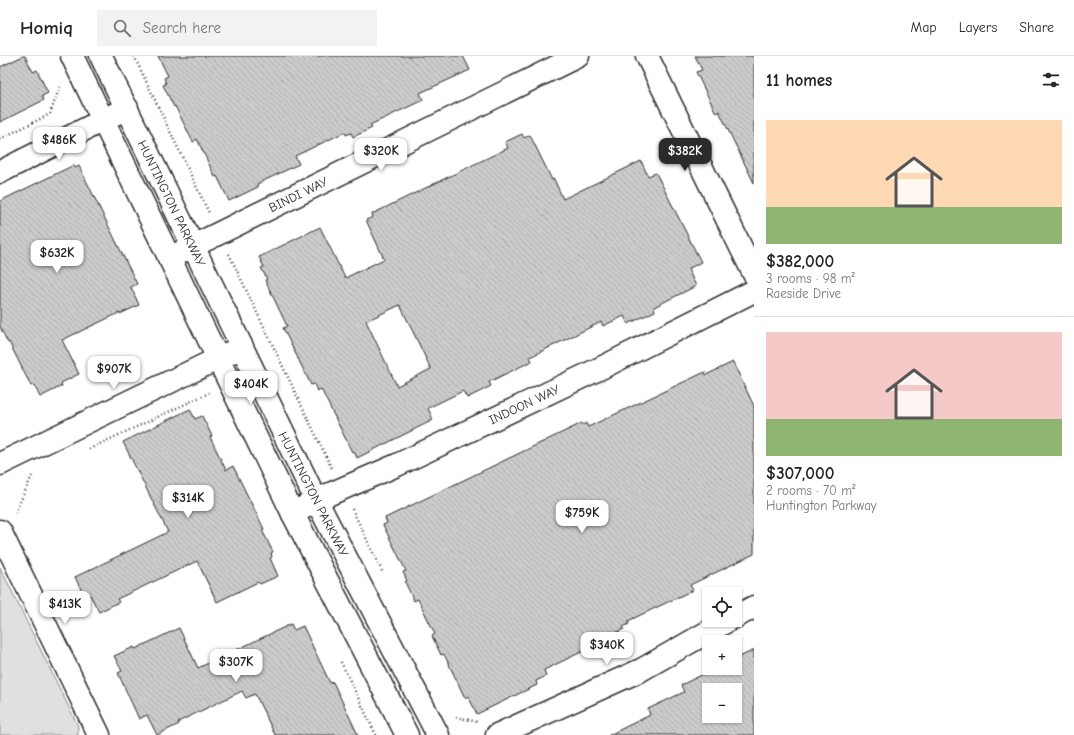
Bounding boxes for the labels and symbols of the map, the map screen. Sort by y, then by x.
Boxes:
pin: $486K [31,127,87,161]
street label: HUNTINGTON PARKWAY [134,138,209,269]
pin: $320K [353,138,409,172]
pin: $382K [657,138,713,172]
street label: BINDI WAY [266,174,331,215]
pin: $632K [29,240,85,274]
pin: $907K [86,356,142,390]
pin: $404K [223,371,279,405]
street label: INDOON WAY [486,381,562,427]
street label: HUNTINGTON PARKWAY [275,429,352,560]
pin: $314K [160,485,216,519]
pin: $759K [554,500,610,534]
pin: $413K [37,591,93,625]
pin: $340K [579,632,635,666]
pin: $307K [208,649,264,683]

